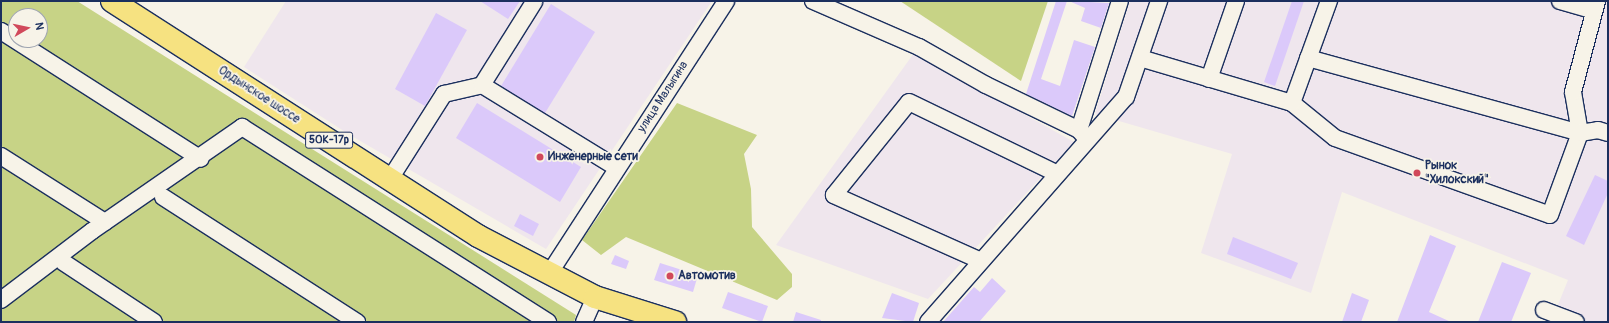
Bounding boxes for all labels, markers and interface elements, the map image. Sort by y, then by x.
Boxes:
north arrow [8,8,48,48]
text: N [32,22,46,31]
street label: улица Малыгина [635,59,691,135]
street label: Ордынское шоссе [215,63,303,127]
road number: 50К-17р [305,131,353,149]
place label: Инженерные сети [548,150,638,164]
marker: Инженерные сети [535,152,545,162]
place label: Рынок "Хилокский" [1425,159,1489,187]
marker: Рынок "Хилокский" [1412,168,1422,178]
place label: Автомотив [678,269,736,283]
marker: Автомотив [665,271,675,281]

